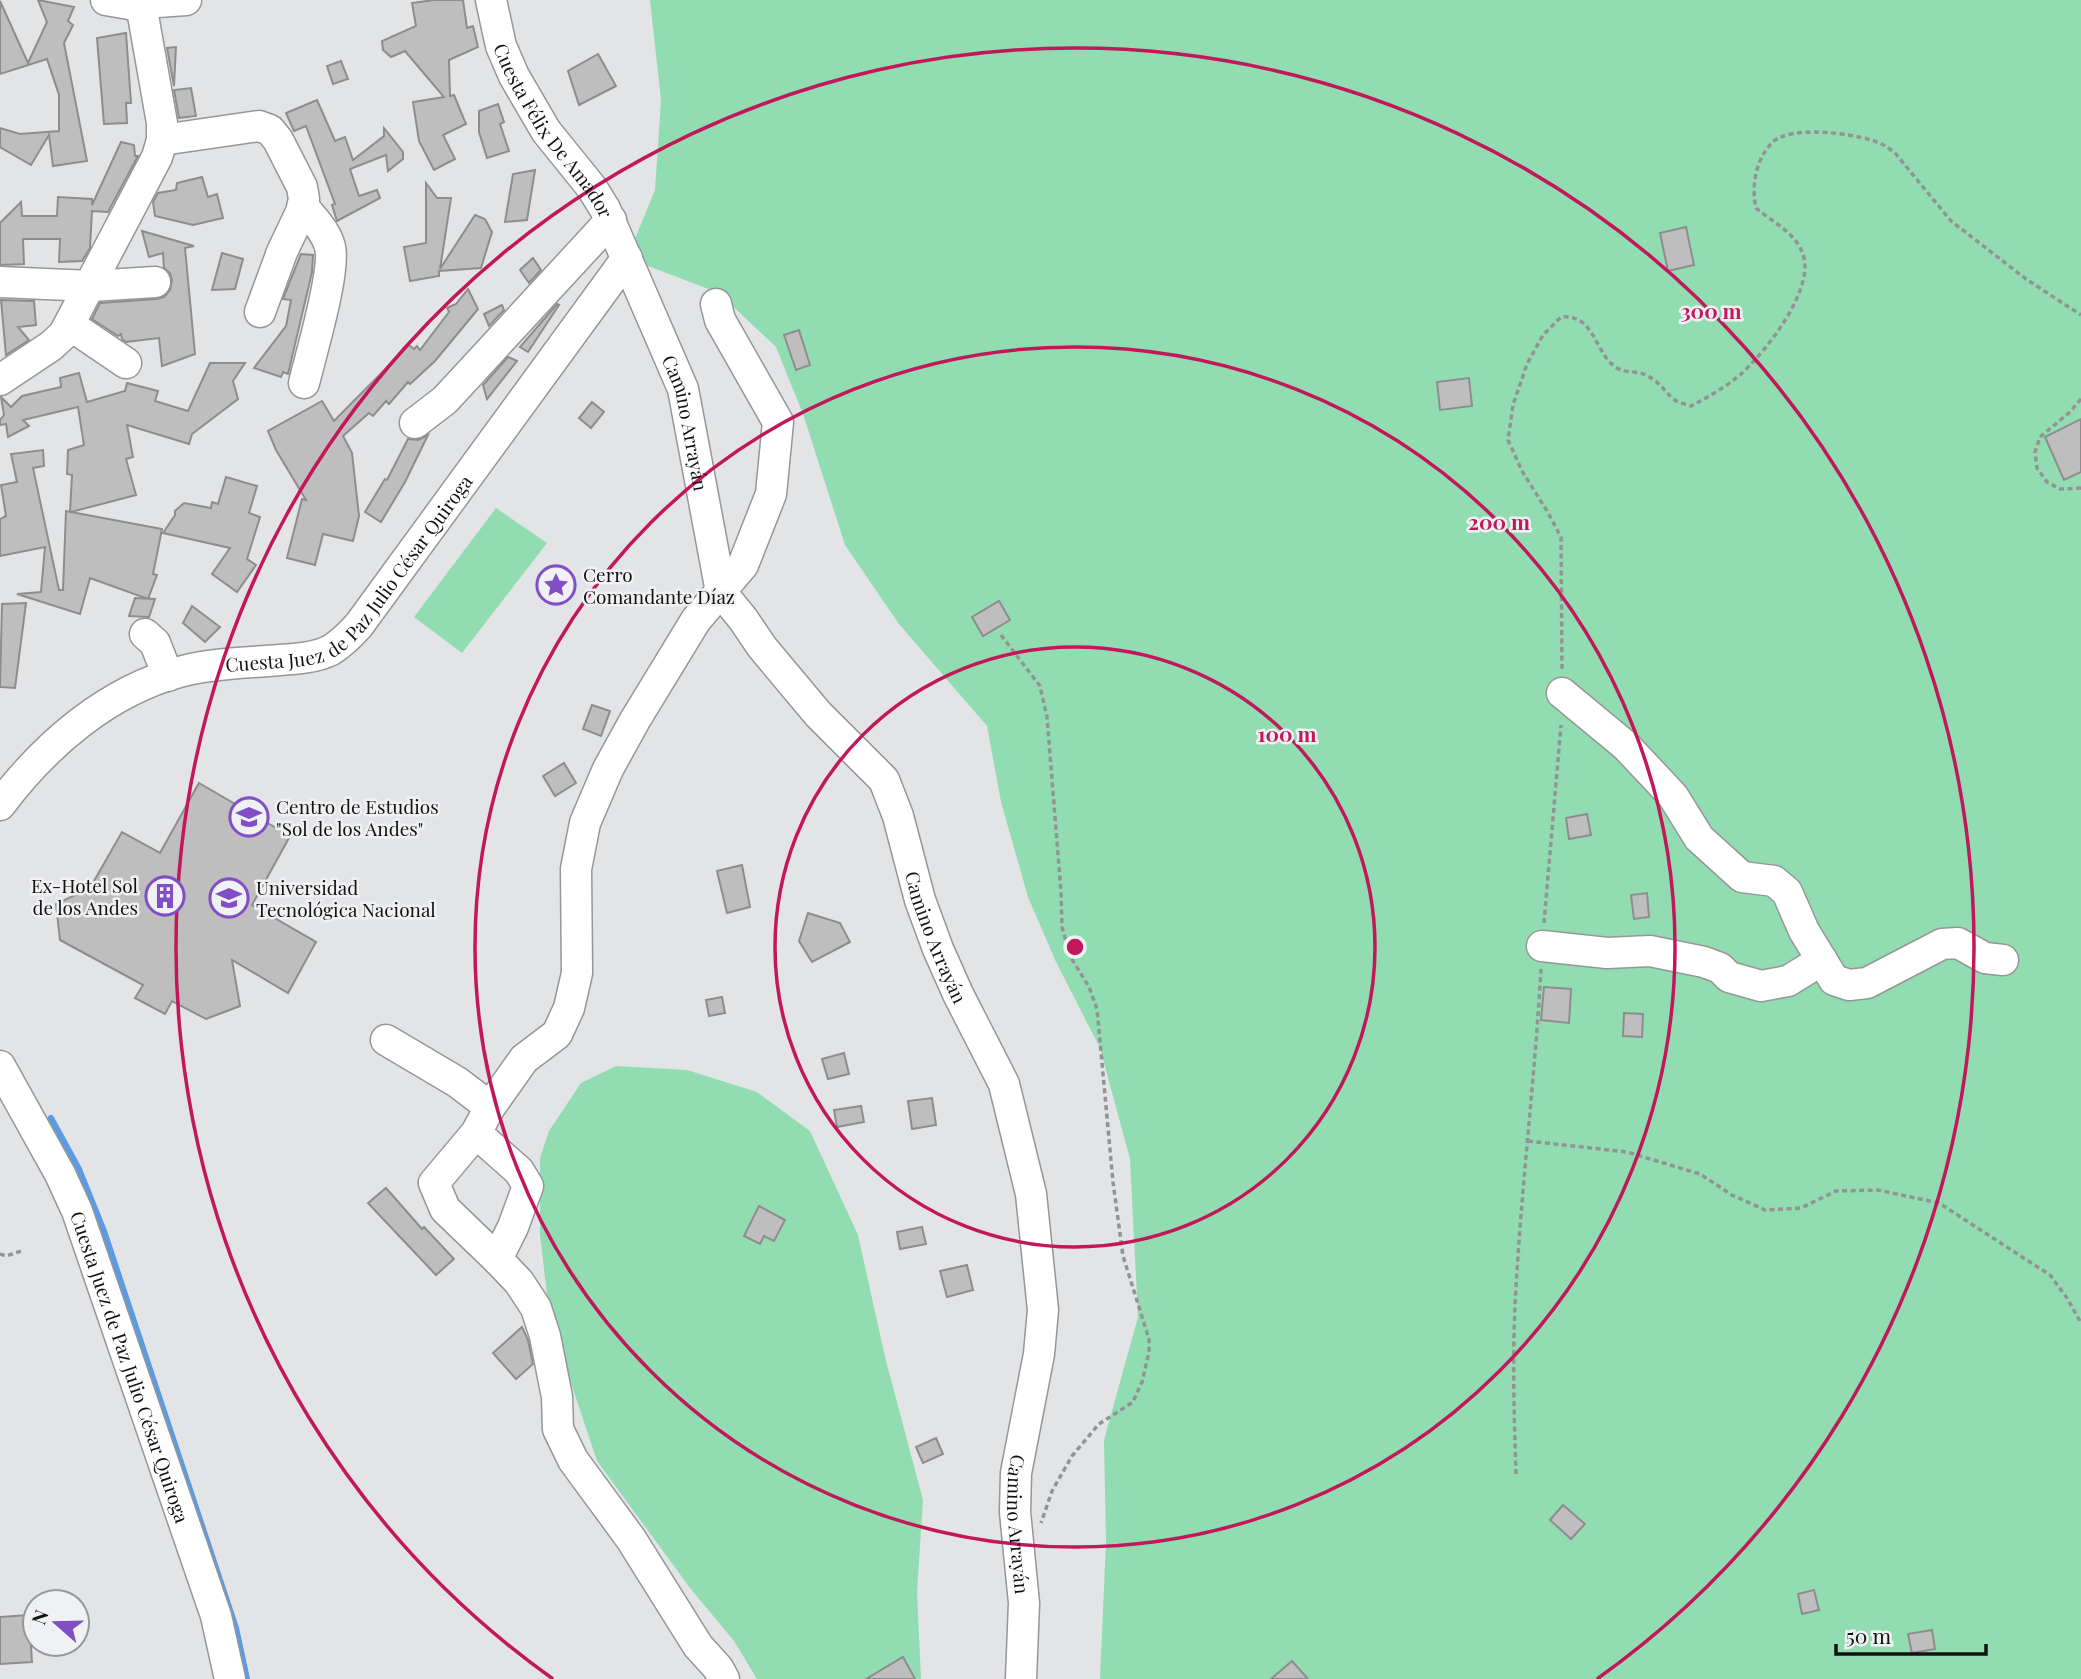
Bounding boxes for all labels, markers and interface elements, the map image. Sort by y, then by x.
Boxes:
street label: Cuesta Félix De Amador [488,39,620,222]
text: 300 m [1680,296,1742,324]
street label: Camino Arrayán [657,351,715,493]
street label: Cuesta Juez de Paz Julio César Quiroga [224,469,478,677]
text: 200 m [1468,507,1530,535]
place label: Cerro Comandante Díaz [583,561,735,609]
place icon: Cerro Comandante Díaz [535,564,577,606]
text: 100 m [1257,719,1317,747]
place label: Centro de Estudios "Sol de los Andes" [276,793,439,841]
school or university icon: Centro de Estudios "Sol de los Andes" [228,796,270,838]
street label: Camino Arrayán [900,868,974,1008]
place label: Ex-Hotel Sol de los Andes [31,872,139,920]
place label: Universidad Tecnológica Nacional [256,874,436,922]
building icon: Ex-Hotel Sol de los Andes [144,875,186,917]
school or university icon: Universidad Tecnológica Nacional [208,877,250,919]
centre of rings [1063,935,1087,959]
street label: Cuesta Juez de Paz Julio César Quiroga [65,1207,196,1527]
street label: Camino Arrayán [1002,1453,1036,1596]
north arrow [21,1588,91,1658]
text: N [25,1606,54,1628]
scale bar [1836,1612,1986,1656]
text: 50 m [1846,1621,1892,1649]

